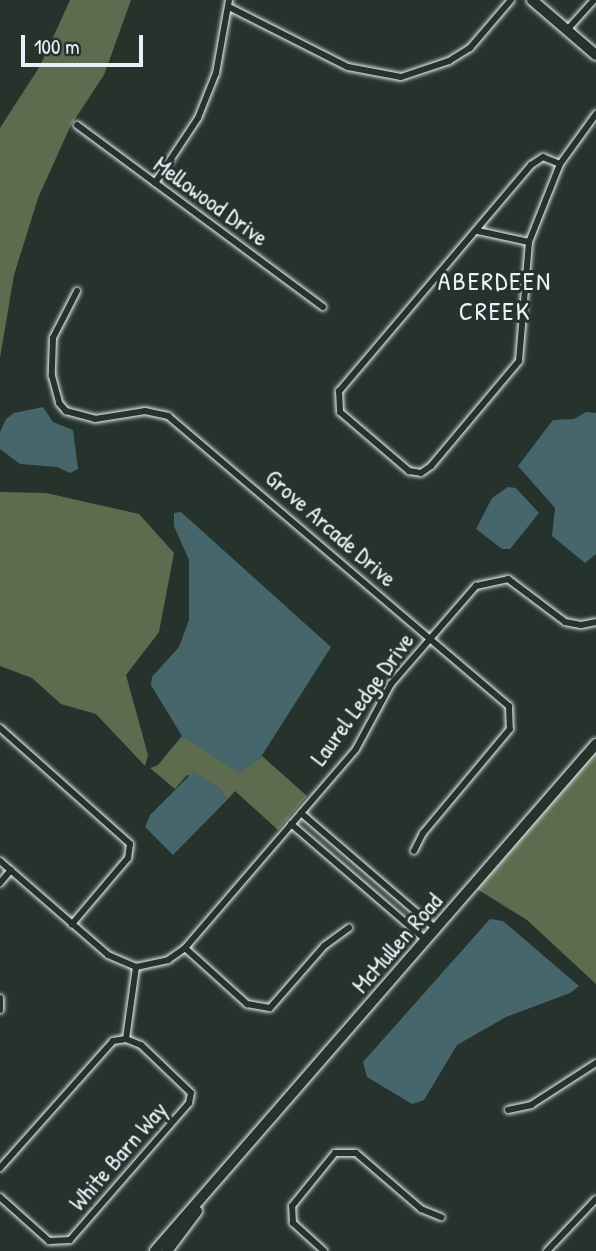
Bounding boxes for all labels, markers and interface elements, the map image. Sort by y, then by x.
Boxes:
scale bar [24,21,147,65]
text: 100 m [34,32,80,61]
street label: Mellowood Drive [148,150,274,252]
district label: ABERDEEN CREEK [439,265,551,326]
street label: Grove Arcade Drive [260,463,402,593]
street label: Laurel Ledge Drive [304,627,420,771]
street label: McMullen Road [346,887,448,999]
street label: White Barn Way [63,1096,173,1216]

